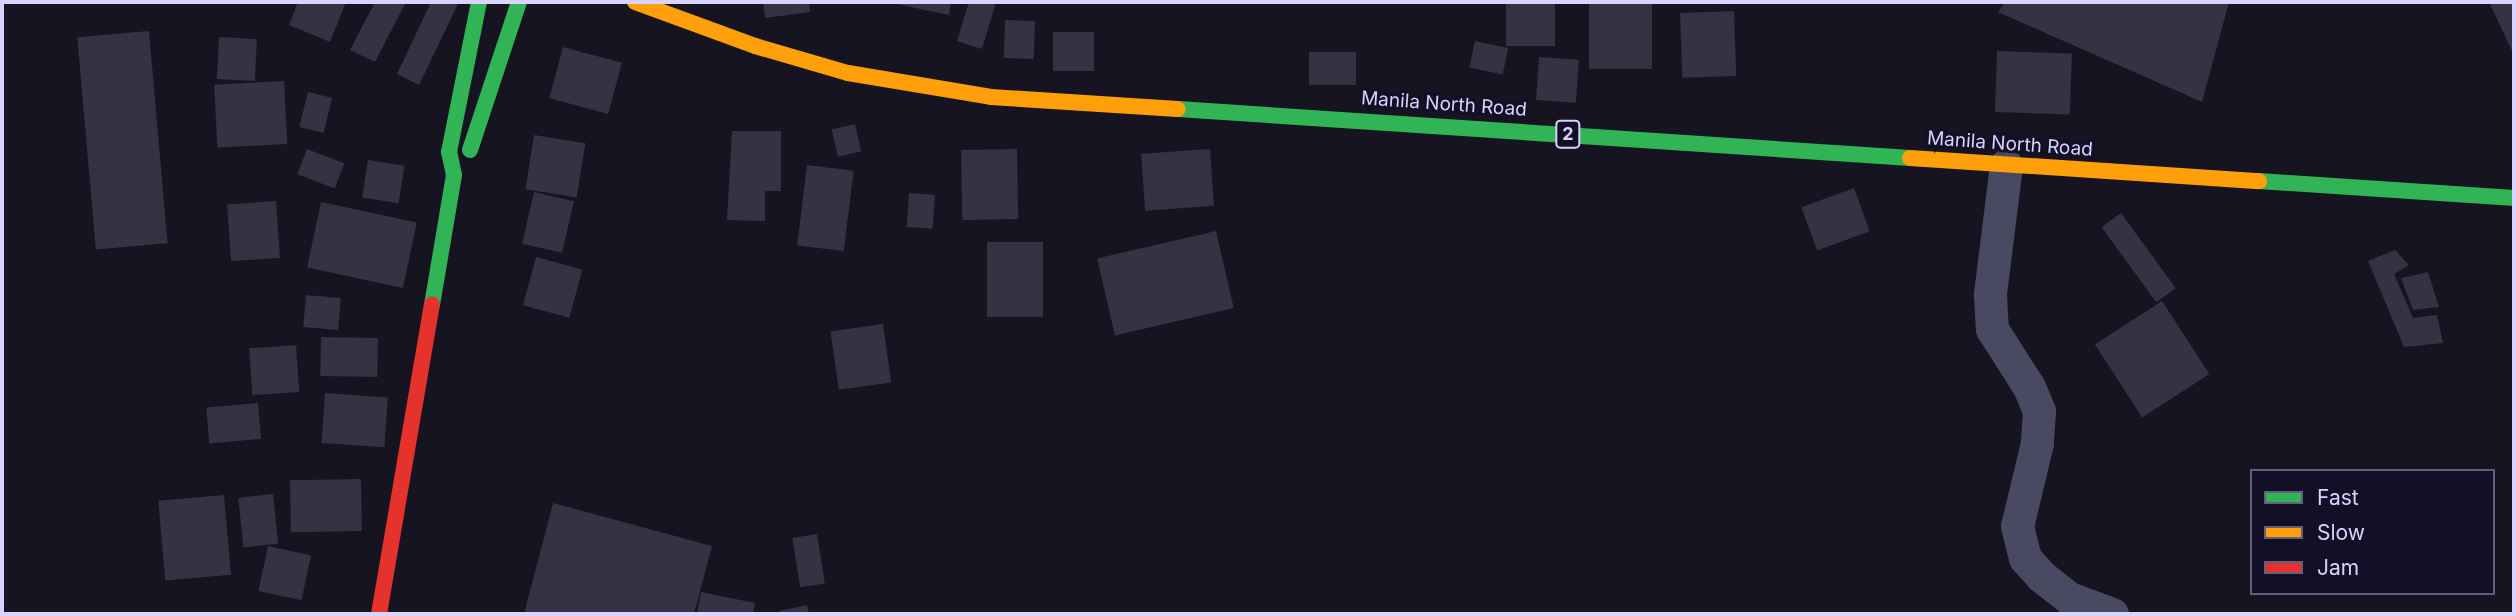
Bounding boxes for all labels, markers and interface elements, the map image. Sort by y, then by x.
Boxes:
street label: Manila North Road [1360,87,1528,121]
road number: 2 [1554,119,1582,148]
street label: Manila North Road [1926,127,2094,161]
legend [2250,469,2495,595]
text: Fast [2317,485,2359,510]
text: Slow [2317,520,2365,545]
text: Jam [2317,555,2359,580]

